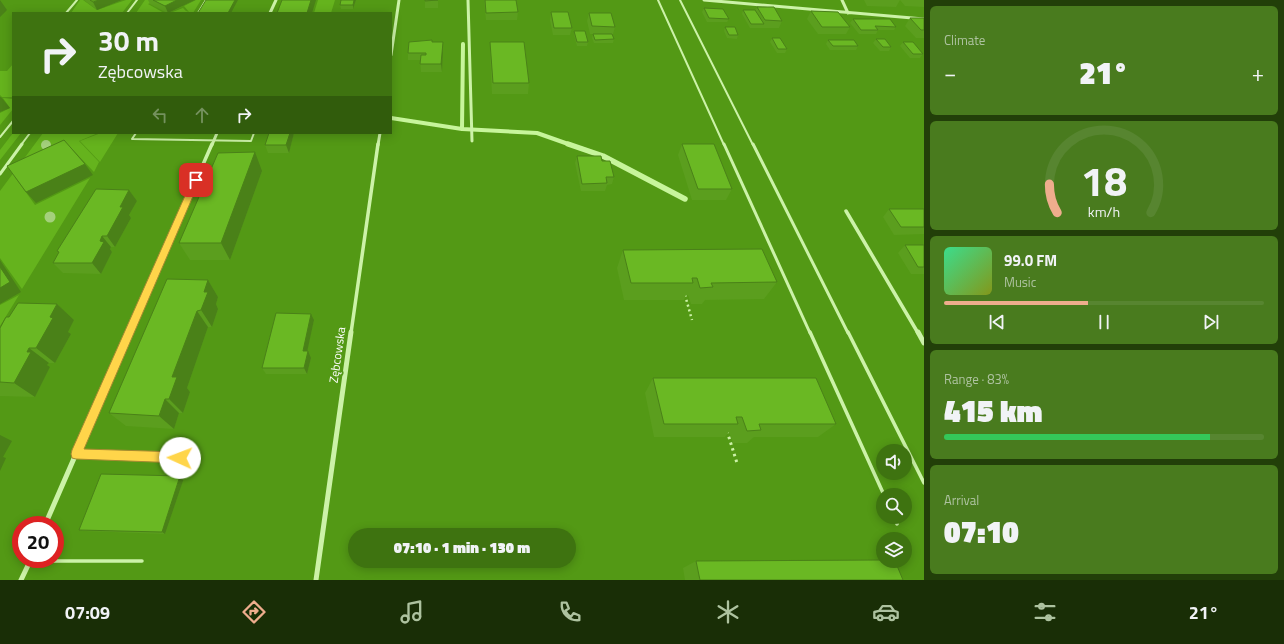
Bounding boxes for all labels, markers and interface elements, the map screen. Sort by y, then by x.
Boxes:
text: 30 m [98,19,159,62]
icon: right [32,28,84,80]
text: Climate [944,30,985,50]
text: 21° [1079,50,1129,96]
text: − [944,56,956,90]
text: + [1252,56,1264,90]
text: Zębcowska [98,58,183,85]
icon: left [149,104,171,126]
icon: ahead [191,104,213,126]
icon: right [233,104,255,126]
text: 18 [1081,149,1127,212]
pin [179,163,213,197]
icon: arrive [185,169,207,191]
text: km/h [1088,201,1120,223]
text: 99.0 FM [1004,249,1057,272]
text: Music [1004,272,1036,292]
icon: previous [986,311,1008,333]
icon: pause [1093,311,1115,333]
icon: next [1200,311,1222,333]
street label: Zębcowska [324,326,350,384]
text: Range · 83% [944,369,1009,389]
text: 415 km [944,388,1042,434]
position arrow [159,437,201,479]
map controls [876,444,912,568]
button: sound [876,444,912,480]
button: search [876,488,912,524]
text: Arrival [944,490,979,510]
text: 07:10 [944,509,1019,555]
speed limit sign: 20 [12,516,64,568]
button: layers [876,532,912,568]
text: 07:10 · 1 min · 130 m [394,536,530,559]
icon: directions [240,598,268,626]
icon: music [398,598,426,626]
icon: phone [556,598,584,626]
icon: climate [714,598,742,626]
icon: car [872,598,900,626]
icon: filters [1031,598,1059,626]
text: 07:09 [65,599,110,626]
text: 21° [1189,599,1219,626]

